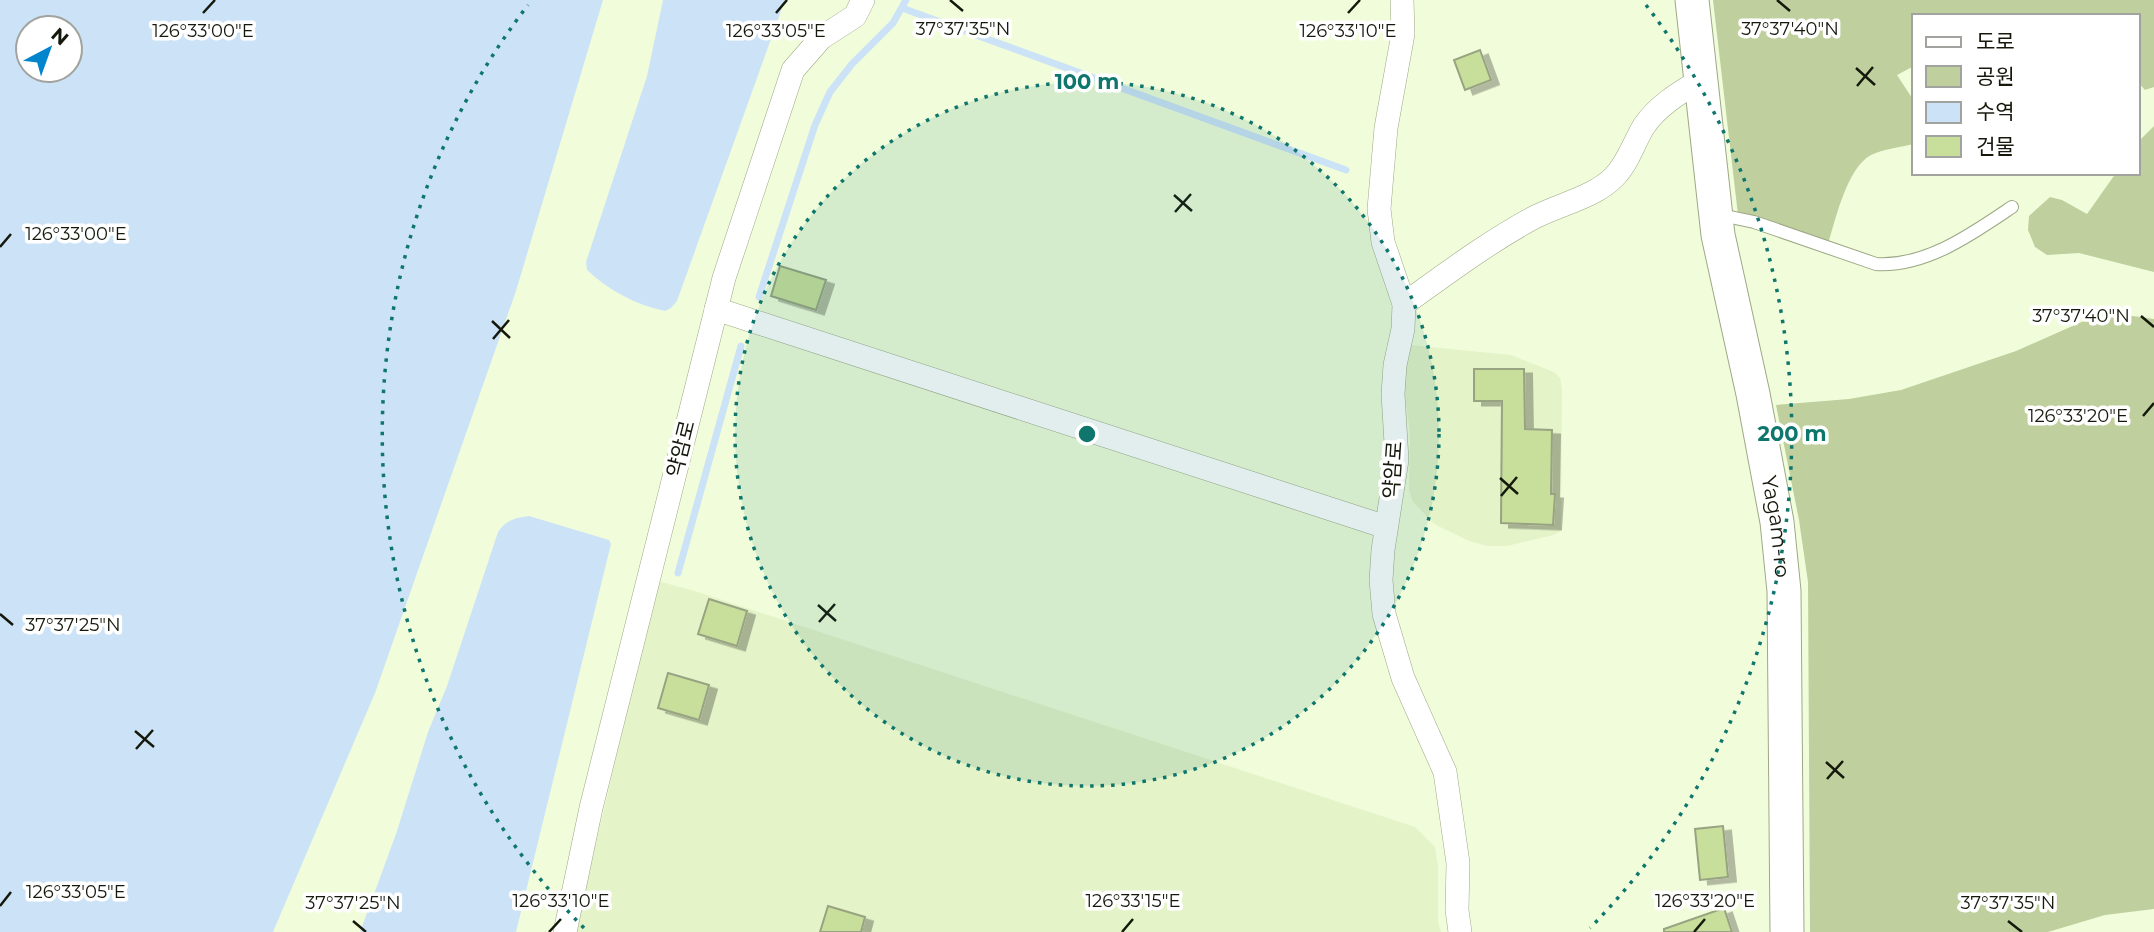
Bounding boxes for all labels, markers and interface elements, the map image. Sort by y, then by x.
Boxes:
north arrow [14,14,84,84]
legend [1912,14,2140,175]
text: 37°37'35"N [916,18,1010,40]
text: 37°37'40"N [1741,18,1839,40]
text: 126°33'00"E [152,20,254,42]
text: 126°33'05"E [726,20,826,42]
text: 126°33'10"E [1300,20,1396,42]
text: N [46,23,73,50]
text: 도로 [1976,29,2015,54]
text: 공원 [1976,64,2015,89]
text: 100 m [1055,69,1119,94]
text: 수역 [1976,99,2015,124]
text: 건물 [1976,134,2015,159]
text: 126°33'00"E [25,223,127,245]
text: 37°37'40"N [2032,305,2130,327]
text: 126°33'20"E [2028,405,2128,427]
street label: 약암로 [661,418,700,480]
text: 200 m [1758,421,1826,446]
centre of rings [1075,422,1099,446]
street label: 약암로 [1378,440,1407,500]
street label: Yagam-ro [1757,474,1796,579]
text: 37°37'25"N [25,614,121,636]
text: 126°33'05"E [26,881,126,903]
text: 126°33'10"E [513,890,609,912]
text: 126°33'15"E [1085,890,1181,912]
text: 126°33'20"E [1655,890,1755,912]
text: 37°37'25"N [305,892,401,914]
text: 37°37'35"N [1961,892,2055,914]

